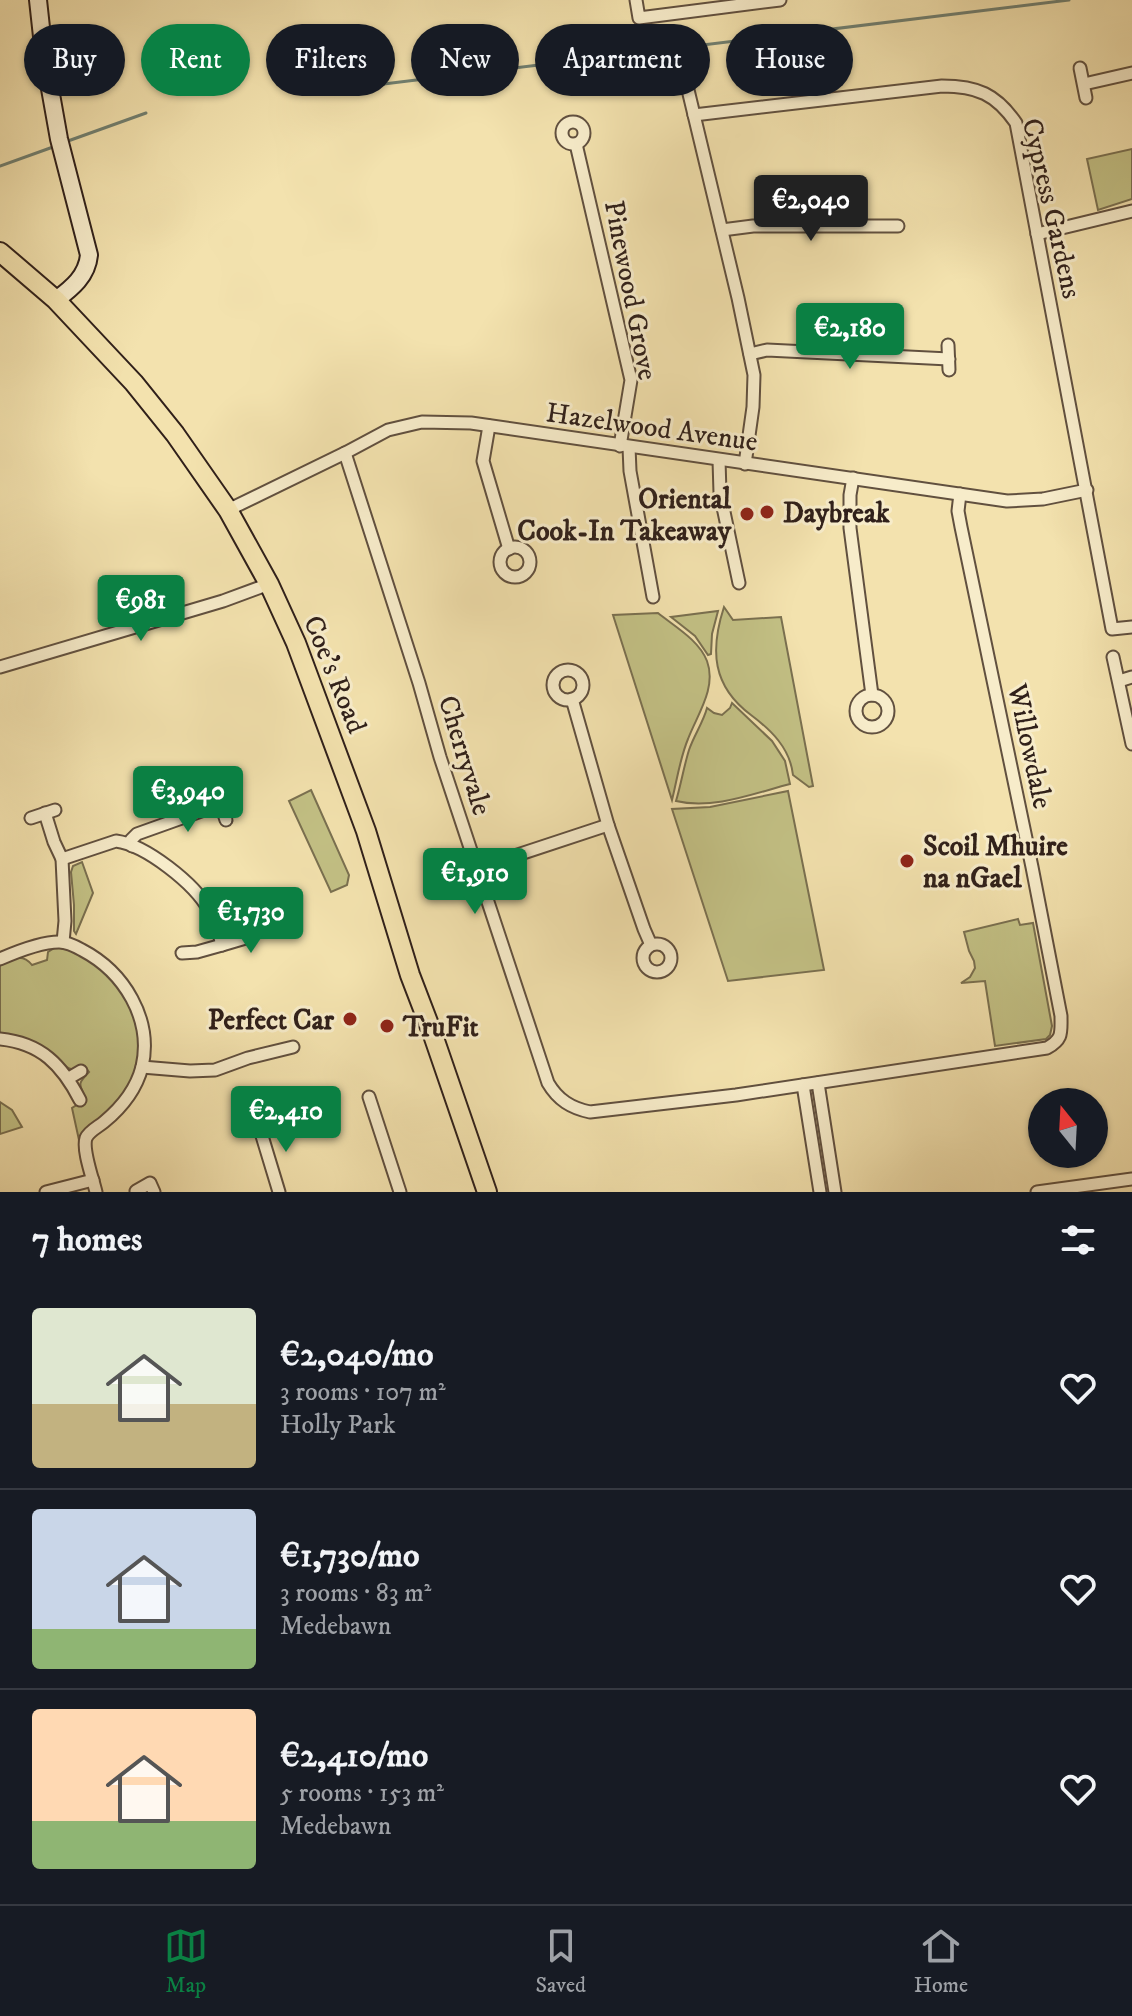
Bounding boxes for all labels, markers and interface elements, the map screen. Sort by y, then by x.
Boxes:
chip: Buy [24,24,125,96]
chip: Rent [141,24,250,96]
chip: Filters [266,24,395,96]
chip: New [411,24,519,96]
chip: Apartment [535,24,710,96]
chip: House [726,24,853,96]
street label: Cypress Gardens [1014,115,1089,302]
pin: €2,040 [746,175,876,243]
text: €2,040 [772,184,850,217]
street label: Pinewood Grove [596,198,665,383]
pin: €2,180 [785,303,915,371]
text: €2,180 [814,312,886,345]
street label: Hazelwood Avenue [544,395,760,460]
place label: Oriental Cook-In Takeaway [517,482,732,549]
place label: Daybreak [783,496,891,531]
marker: Daybreak [758,503,776,521]
marker: Oriental Cook-In Takeaway [738,505,756,523]
pin: €981 [94,575,188,643]
text: €981 [116,584,166,617]
street label: Coe's Road [295,611,374,739]
street label: Willowdale [999,680,1060,812]
street label: Cherryvale [430,691,499,819]
pin: €3,940 [123,766,253,834]
text: €3,940 [151,775,225,808]
place label: Scoil Mhuire na nGael [923,829,1068,896]
pin: €1,910 [410,848,540,916]
marker: Scoil Mhuire na nGael [898,852,916,870]
text: €1,910 [441,857,509,890]
pin: €1,730 [186,887,316,955]
text: €1,730 [217,896,285,929]
place label: Perfect Car [208,1003,335,1038]
marker: Perfect Car [341,1010,359,1028]
place label: TruFit [402,1010,479,1045]
marker: TruFit [378,1017,396,1035]
pin: €2,410 [221,1086,351,1154]
north arrow [1028,1088,1108,1168]
map controls [1028,1088,1108,1168]
text: €2,410 [249,1095,323,1128]
icon: filters [1056,1218,1100,1262]
text: 7 homes [32,1219,142,1261]
text: €2,040/mo [280,1334,433,1376]
icon: home [96,1340,192,1436]
icon: heart [1056,1366,1100,1410]
text: 3 rooms · 107 m² [280,1376,446,1409]
text: Holly Park [280,1409,396,1442]
text: €1,730/mo [280,1535,420,1577]
icon: home [96,1541,192,1637]
icon: heart [1056,1567,1100,1611]
text: 3 rooms · 83 m² [280,1577,431,1610]
text: Medebawn [280,1610,391,1643]
text: €2,410/mo [280,1735,428,1777]
icon: home [96,1741,192,1837]
icon: heart [1056,1767,1100,1811]
text: 5 rooms · 153 m² [280,1777,444,1810]
text: Medebawn [280,1810,391,1843]
tab: Map [164,1924,208,1999]
tab: Saved [536,1924,586,1999]
tab: Home [914,1924,968,1999]

